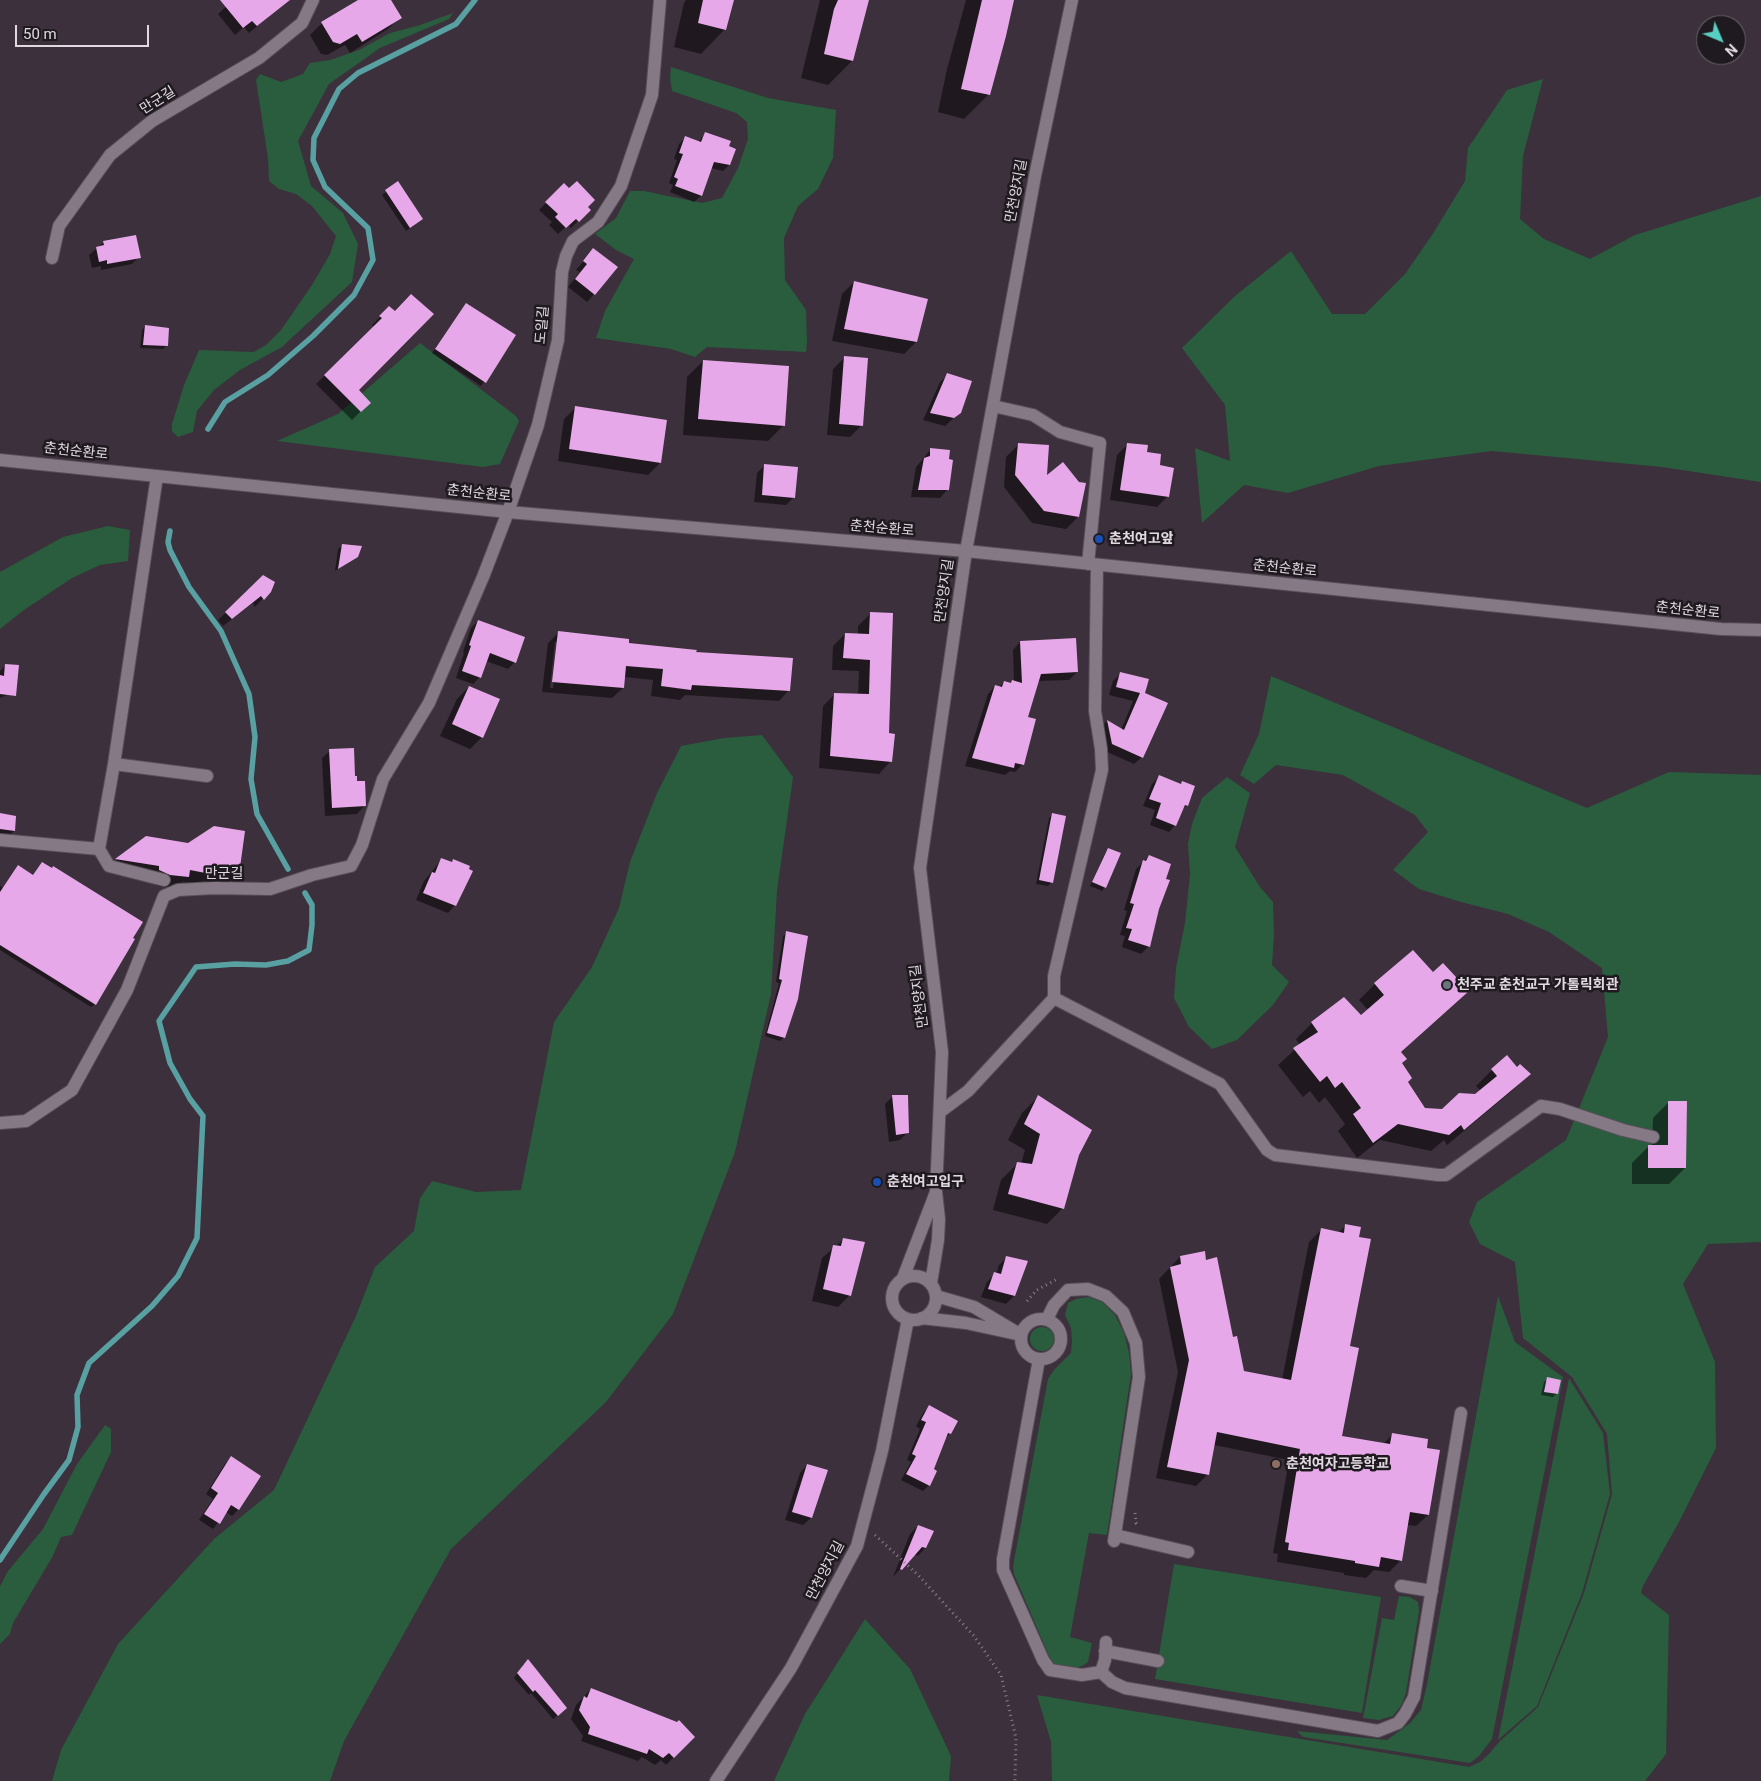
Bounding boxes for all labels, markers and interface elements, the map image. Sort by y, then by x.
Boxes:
scale bar [18,15,151,47]
north arrow [1696,15,1746,65]
text: 50 m [23,25,57,43]
text: N [1722,41,1740,59]
street label: 만군길 [137,84,179,118]
street label: 만천양지길 [1003,158,1031,224]
street label: 도일길 [533,305,553,345]
street label: 춘천순환로 [43,440,109,464]
street label: 춘천순환로 [446,482,512,506]
street label: 춘천순환로 [849,518,915,540]
place label: 춘천여고앞 [1109,531,1173,547]
marker: 춘천여고앞 [1093,533,1105,545]
street label: 춘천순환로 [1252,557,1318,581]
street label: 만천양지길 [932,558,958,624]
street label: 춘천순환로 [1655,599,1721,623]
street label: 만군길 [205,866,243,882]
street label: 만천양지길 [908,963,932,1029]
place label: 천주교 춘천교구 가톨릭회관 [1457,977,1619,993]
marker: 천주교 춘천교구 가톨릭회관 [1441,979,1453,991]
place label: 춘천여고입구 [887,1174,964,1190]
marker: 춘천여고입구 [871,1176,883,1188]
place label: 춘천여자고등학교 [1286,1456,1389,1472]
marker: 춘천여자고등학교 [1270,1458,1282,1470]
street label: 만천양지길 [803,1539,849,1603]

